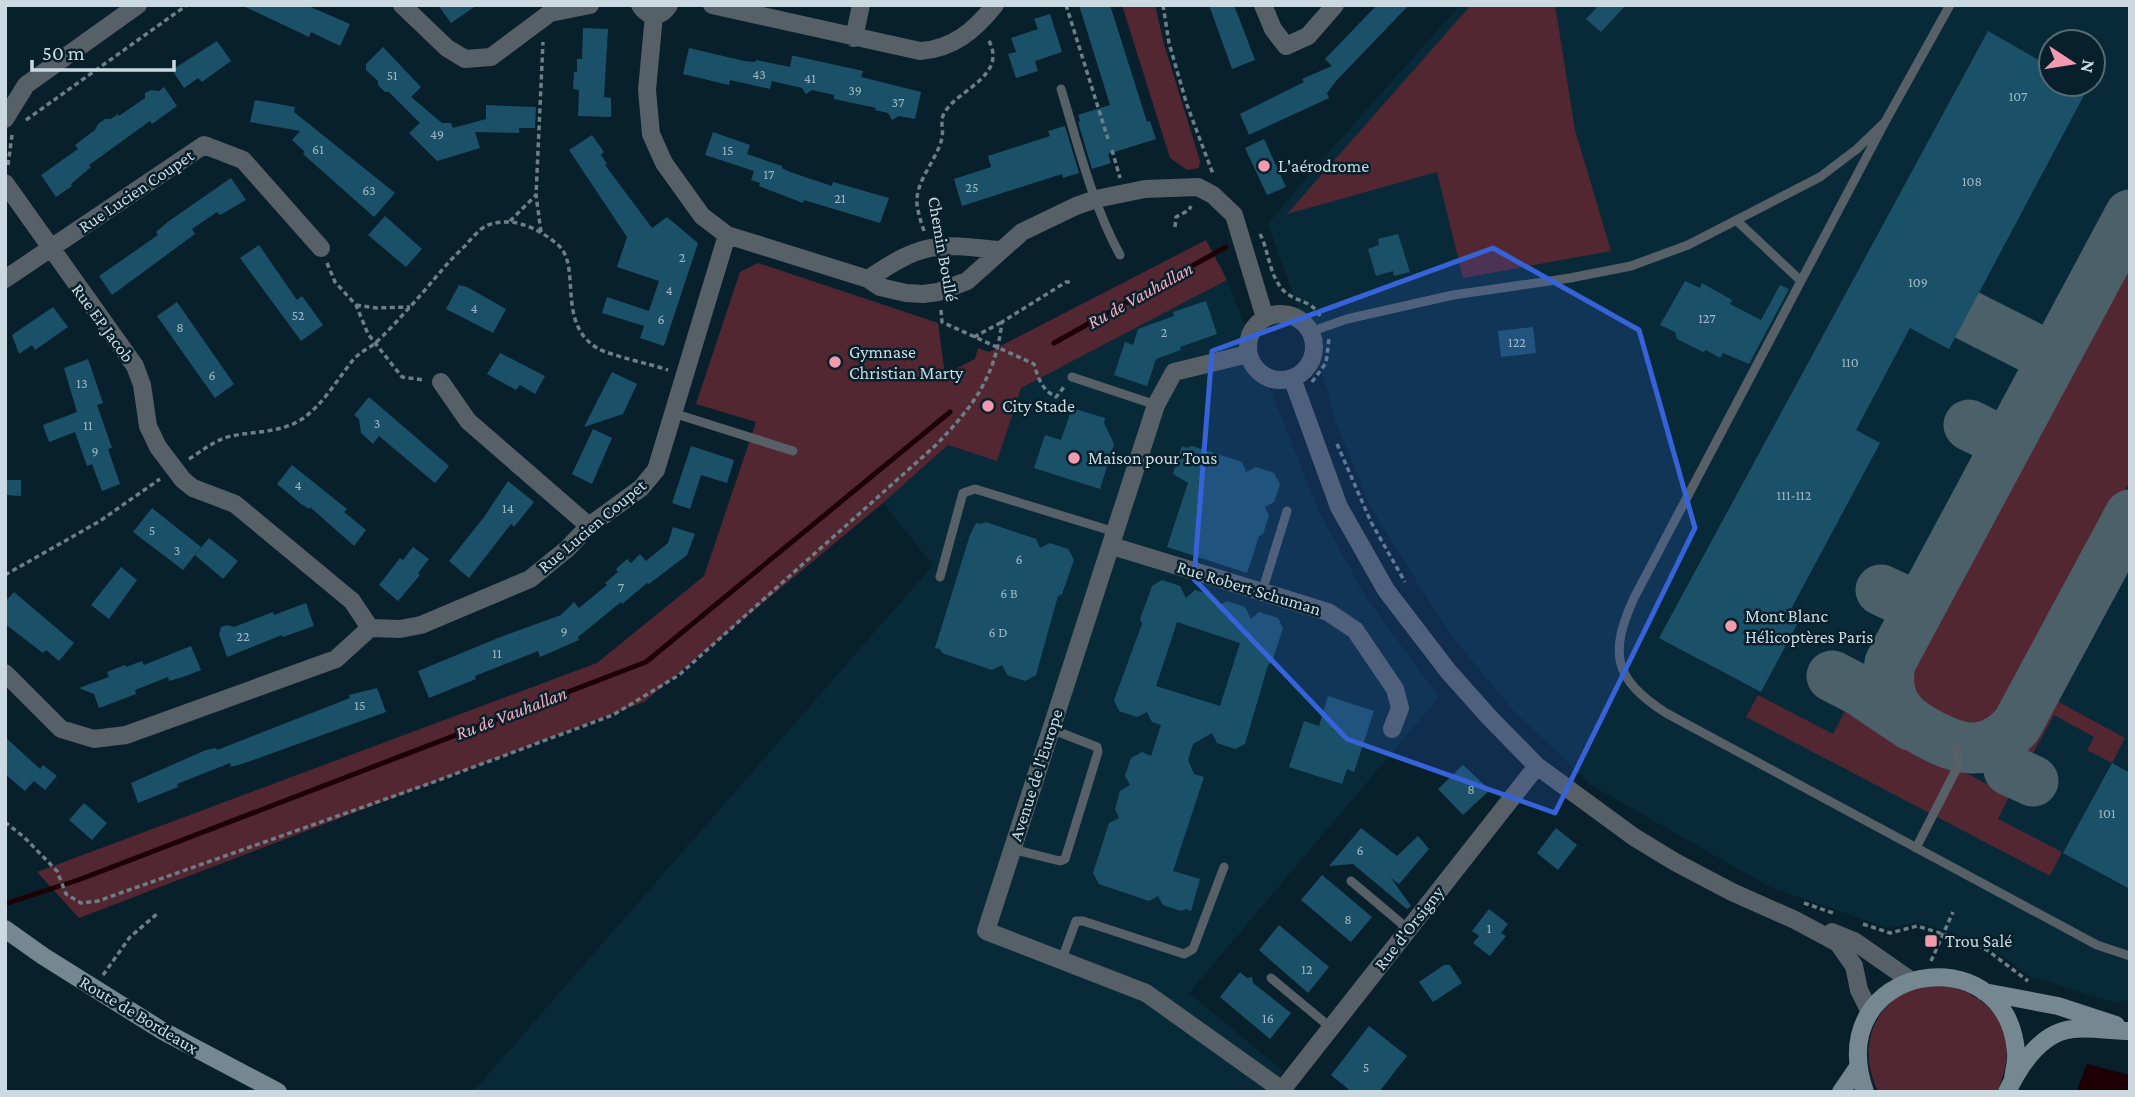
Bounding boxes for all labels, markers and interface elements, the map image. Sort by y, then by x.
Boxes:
scale bar [32,28,173,72]
north arrow [2037,28,2107,98]
text: 50 m [42,41,85,65]
text: N [2077,58,2100,75]
house number: 43 [752,66,766,82]
house number: 51 [386,67,398,83]
house number: 41 [804,70,816,86]
house number: 39 [848,82,862,98]
house number: 107 [2009,88,2028,104]
house number: 37 [892,94,905,110]
house number: 49 [430,126,444,142]
house number: 61 [312,141,324,157]
house number: 15 [722,142,734,158]
street label: Rue Lucien Coupet [75,145,198,237]
place label: L'aérodrome [1278,156,1369,176]
marker: L'aérodrome [1256,158,1272,174]
house number: 17 [763,166,775,182]
house number: 108 [1962,173,1982,189]
house number: 25 [965,179,979,195]
house number: 63 [362,182,376,198]
house number: 21 [834,190,846,206]
street label: Chemin Boullé [924,195,962,303]
house number: 2 [679,249,686,265]
water label: Ru de Vauhallan [1084,257,1196,333]
house number: 109 [1908,274,1928,290]
street label: Rue EP Jacob [68,280,138,366]
house number: 4 [665,282,673,298]
house number: 4 [470,300,478,316]
house number: 52 [292,307,305,323]
house number: 127 [1698,310,1716,326]
house number: 6 [657,311,665,327]
house number: 8 [176,319,184,335]
house number: 2 [1161,324,1168,340]
house number: 122 [1508,334,1526,350]
place label: Gymnase Christian Marty [849,342,964,383]
marker: Gymnase Christian Marty [827,354,843,370]
house number: 110 [1841,354,1859,370]
house number: 6 [208,367,216,383]
house number: 13 [76,375,88,391]
place label: City Stade [1002,396,1075,416]
marker: City Stade [980,398,996,414]
house number: 3 [374,415,380,431]
house number: 11 [83,417,93,433]
house number: 9 [91,443,99,459]
place label: Maison pour Tous [1088,448,1217,468]
marker: Maison pour Tous [1066,450,1082,466]
street label: Rue Lucien Coupet [534,474,651,577]
house number: 4 [294,477,302,493]
house number: 111-112 [1777,487,1812,503]
house number: 14 [502,500,514,516]
house number: 5 [149,522,155,538]
house number: 3 [174,542,180,558]
house number: 6 [1015,551,1023,567]
street label: Rue Robert Schuman [1175,557,1324,620]
house number: 7 [618,579,625,595]
house number: 6 B [1000,585,1018,601]
place label: Mont Blanc Hélicoptères Paris [1745,606,1873,647]
marker: Mont Blanc Hélicoptères Paris [1723,618,1739,634]
house number: 9 [560,623,568,639]
house number: 6 D [988,624,1008,640]
house number: 22 [236,628,250,644]
house number: 11 [492,645,502,661]
water label: Ru de Vauhallan [452,682,570,744]
house number: 15 [354,697,366,713]
street label: Avenue de l'Europe [1005,706,1067,843]
house number: 8 [1467,781,1475,797]
house number: 101 [2098,805,2116,821]
house number: 6 [1356,842,1364,858]
street label: Rue d'Orsigny [1370,882,1448,974]
house number: 8 [1344,911,1352,927]
house number: 1 [1487,920,1492,936]
place label: Trou Salé [1945,931,2012,951]
marker: Trou Salé [1923,933,1939,949]
house number: 12 [1301,961,1313,977]
street label: Route de Bordeaux [76,972,202,1059]
house number: 16 [1262,1010,1274,1026]
house number: 5 [1363,1059,1369,1075]

